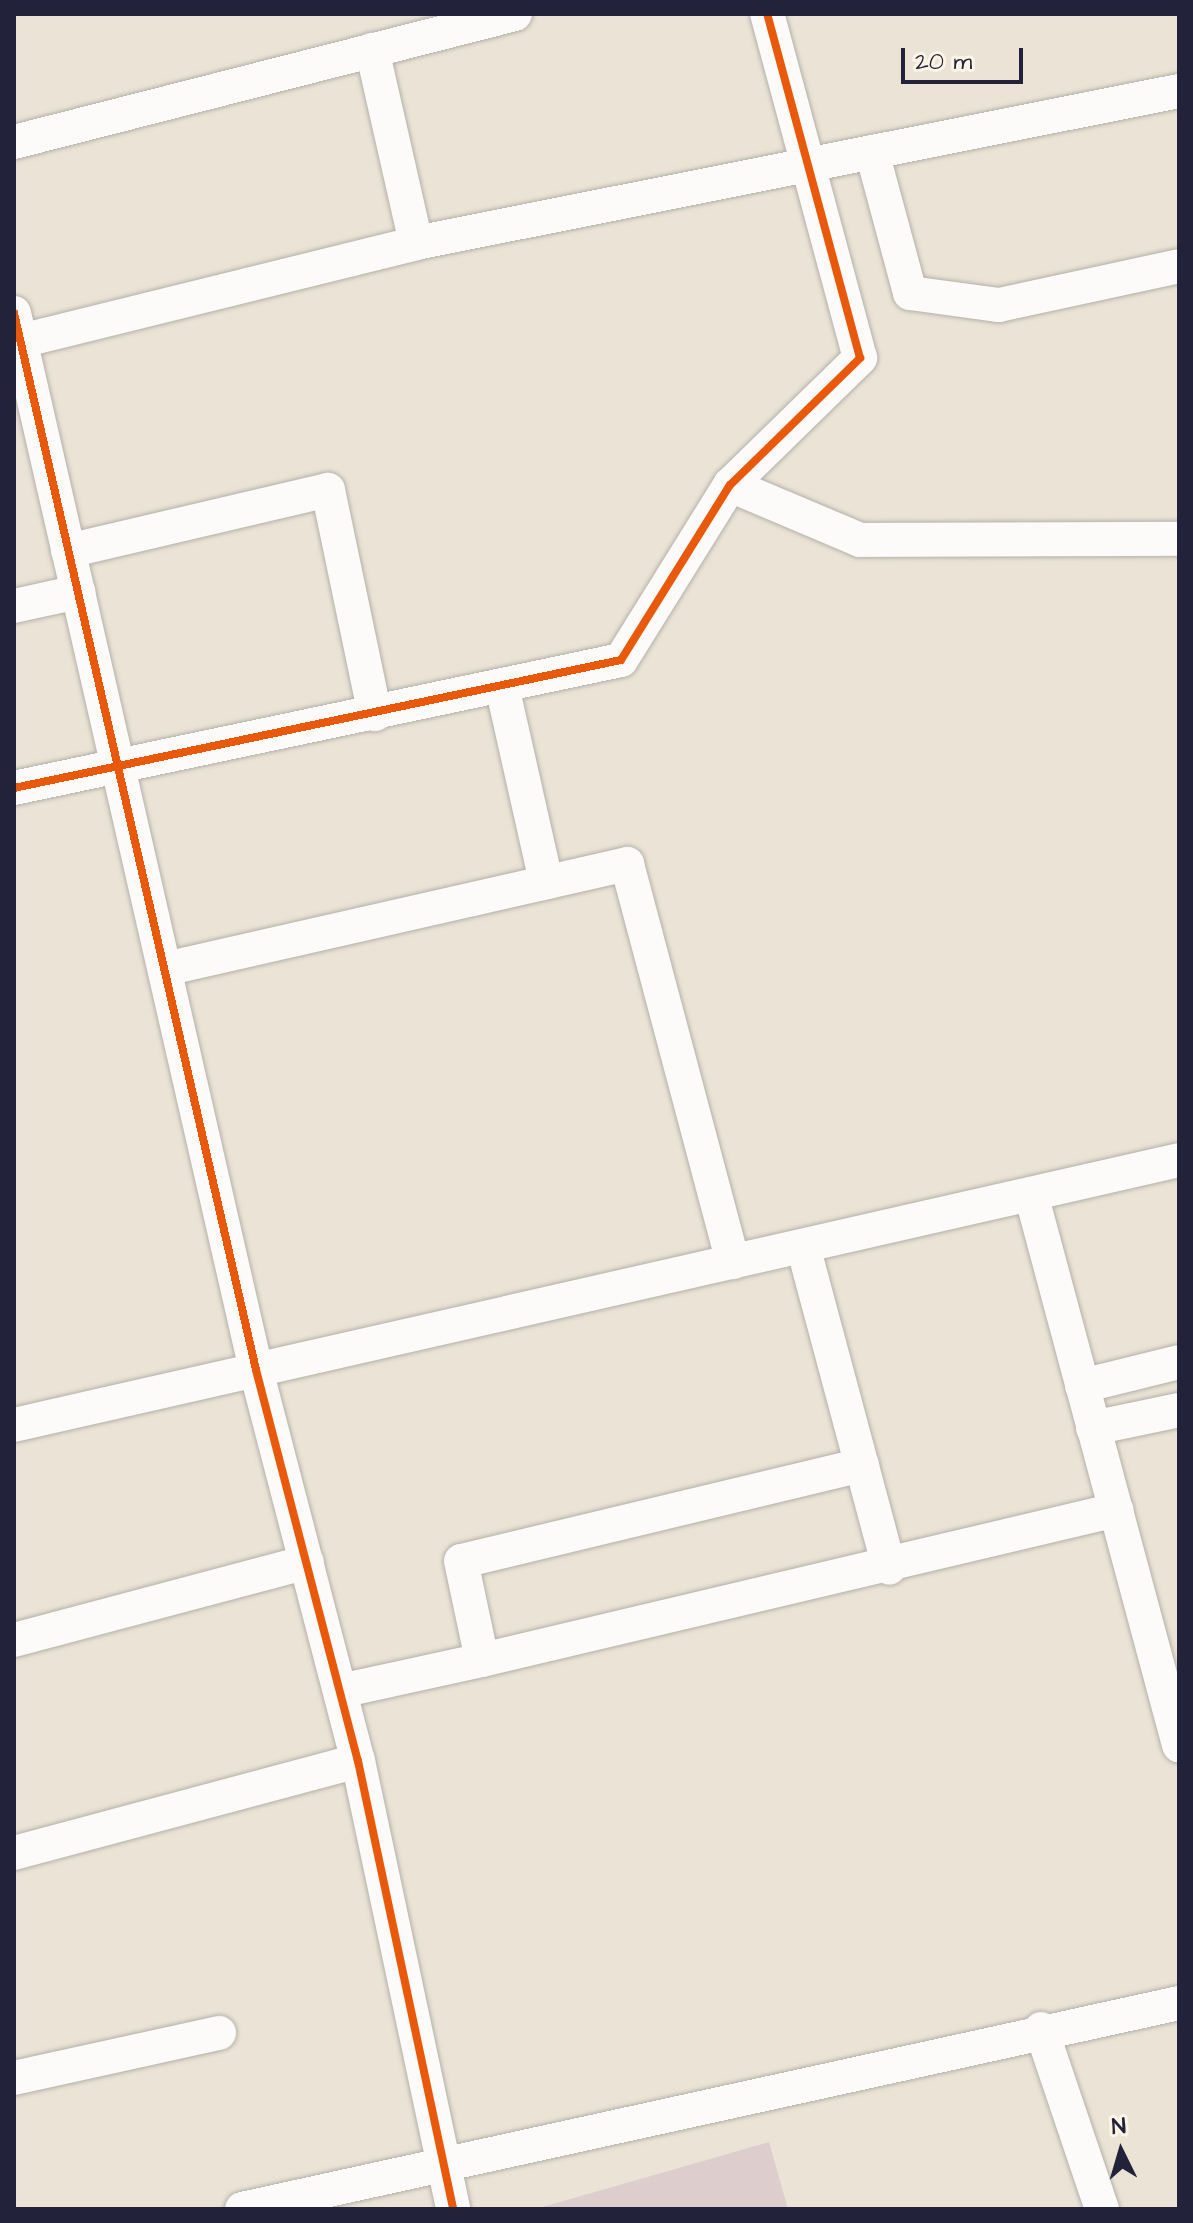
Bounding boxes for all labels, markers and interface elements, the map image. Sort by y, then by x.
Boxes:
scale bar [905,32,1027,82]
text: 20 m [915,45,972,79]
north arrow [1081,2111,1161,2191]
text: N [1111,2111,1127,2143]

